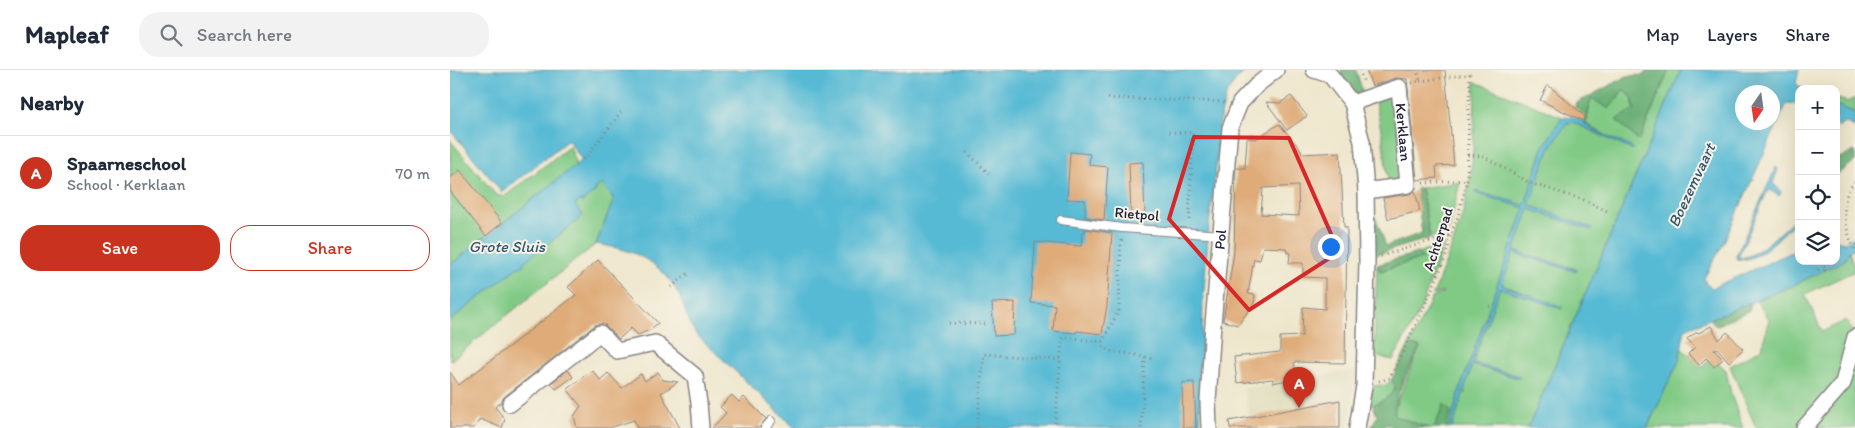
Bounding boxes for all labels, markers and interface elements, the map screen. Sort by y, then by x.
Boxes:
search box [139,12,489,57]
text: Mapleaf [25,20,109,49]
icon: search [157,21,185,49]
text: Search here [197,23,292,46]
text: Map [1646,24,1679,46]
text: Layers [1707,24,1757,46]
text: Share [1785,24,1830,46]
north arrow [1735,85,1780,130]
map controls [1795,85,1840,265]
button: + [1795,85,1840,130]
text: Nearby [20,90,84,115]
street label: Kerklaan [1392,102,1415,162]
button: − [1795,130,1840,175]
water label: Boezemvaart [1664,139,1720,230]
text: Spaarneschool [67,152,186,175]
text: A [31,164,41,183]
text: 70 m [395,164,430,183]
text: School · Kerklaan [67,175,186,194]
button: locate [1795,175,1840,220]
street label: Rietpol [1114,203,1161,225]
street label: Achterpad [1419,205,1457,273]
button: layers [1795,220,1840,265]
button: Save [20,225,220,271]
button: Share [230,225,430,271]
street label: Pol [1210,228,1230,250]
your location [1318,234,1344,260]
water label: Grote Sluis [469,237,546,256]
pin: A [1283,367,1315,408]

